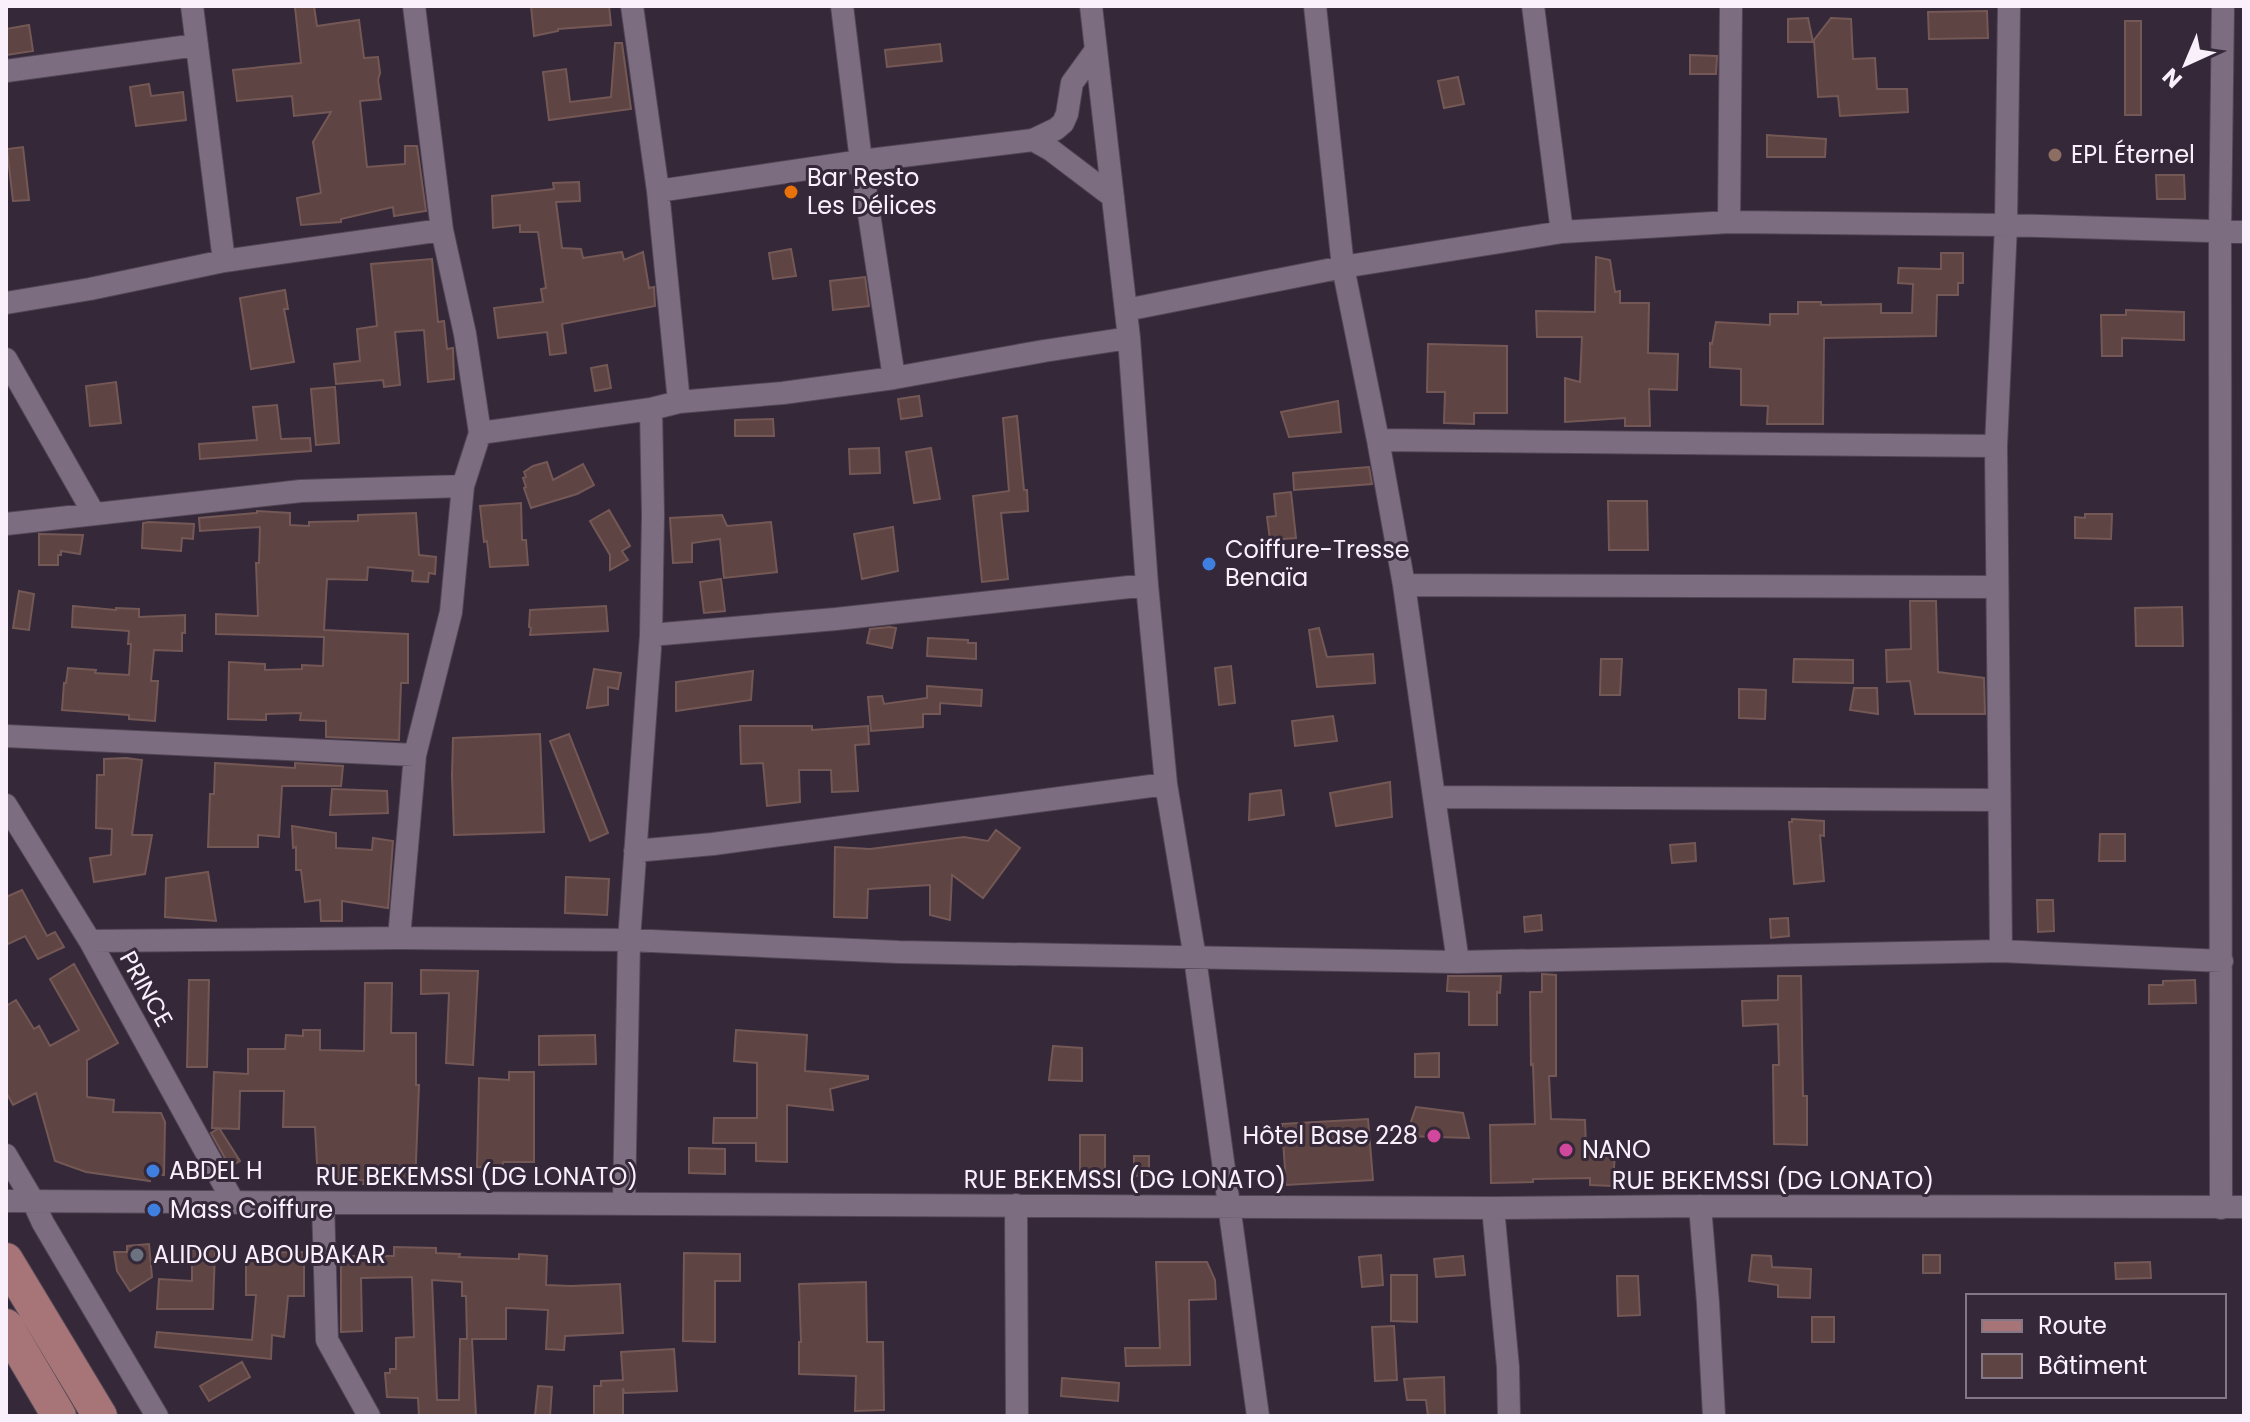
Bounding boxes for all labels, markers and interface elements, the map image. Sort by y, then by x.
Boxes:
north arrow [2146,24,2226,104]
text: N [2156,61,2189,95]
place label: EPL Éternel [2071,138,2195,171]
marker: EPL Éternel [2046,146,2064,164]
place label: Bar Resto Les Délices [807,161,937,222]
marker: Bar Resto Les Délices [782,183,800,201]
place label: Coiffure-Tresse Benaïa [1225,533,1410,594]
marker: Coiffure-Tresse Benaïa [1200,555,1218,573]
street label: PRINCE [112,945,181,1033]
place label: Hôtel Base 228 [1243,1119,1418,1152]
marker: Hôtel Base 228 [1425,1127,1443,1145]
place label: NANO [1582,1133,1651,1166]
marker: NANO [1557,1141,1575,1159]
place label: ABDEL H [169,1154,263,1187]
street label: RUE BEKEMSSI (DG LONATO) [316,1160,638,1193]
marker: ABDEL H [144,1162,162,1180]
street label: RUE BEKEMSSI (DG LONATO) [964,1163,1286,1196]
street label: RUE BEKEMSSI (DG LONATO) [1612,1164,1934,1197]
place label: Mass Coiffure [170,1193,333,1226]
marker: Mass Coiffure [145,1201,163,1219]
place label: ALIDOU ABOUBAKAR [153,1238,386,1271]
marker: ALIDOU ABOUBAKAR [128,1246,146,1264]
legend [1966,1294,2226,1398]
text: Route [2038,1309,2107,1342]
text: Bâtiment [2038,1349,2147,1382]

